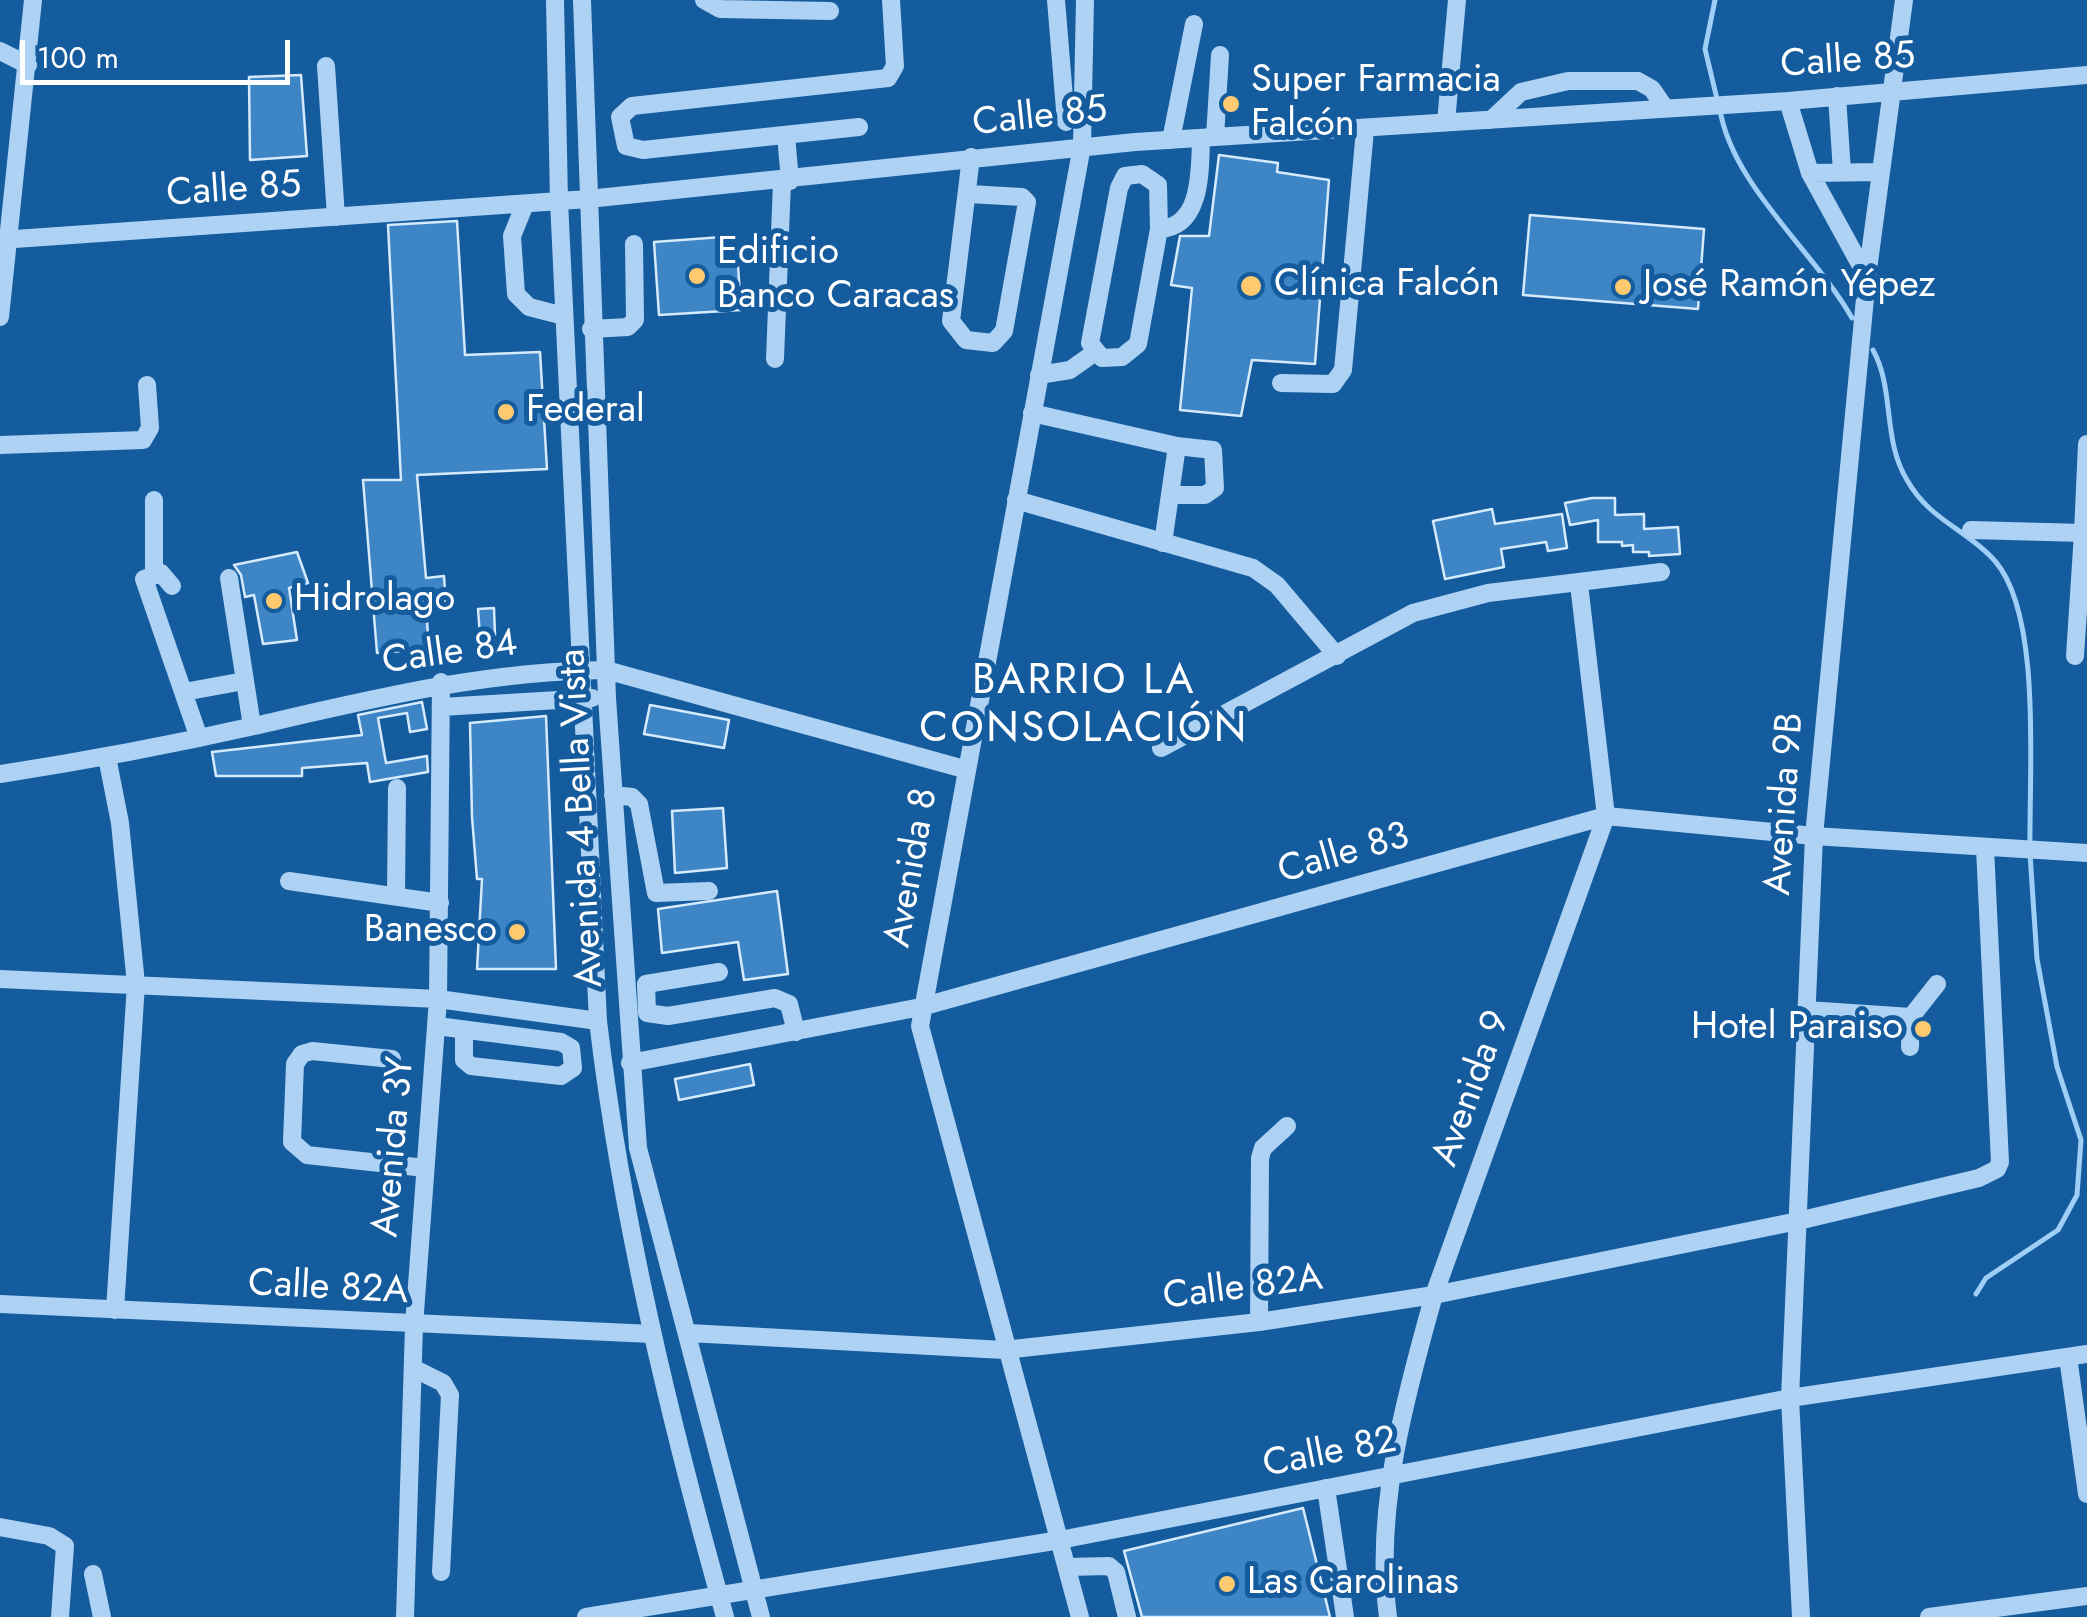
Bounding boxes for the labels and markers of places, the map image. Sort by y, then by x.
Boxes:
place label: Super Farmacia Falcón [1251,59,1501,148]
marker: Super Farmacia Falcón [1220,93,1242,115]
place label: Edificio Banco Caracas [717,231,954,320]
place label: Clínica Falcón [1274,263,1500,309]
place label: José Ramón Yépez [1643,264,1936,310]
marker: Edificio Banco Caracas [686,265,708,287]
marker: Clínica Falcón [1238,273,1264,299]
marker: José Ramón Yépez [1612,276,1634,298]
place label: Federal [526,389,645,435]
marker: Federal [495,401,517,423]
place label: Hidrolago [294,578,455,624]
marker: Hidrolago [263,590,285,612]
place label: Banesco [364,909,497,955]
marker: Banesco [506,921,528,943]
place label: Hotel Paraiso [1691,1006,1903,1052]
marker: Hotel Paraiso [1912,1018,1934,1040]
place label: Las Carolinas [1247,1561,1459,1607]
marker: Las Carolinas [1216,1573,1238,1595]

